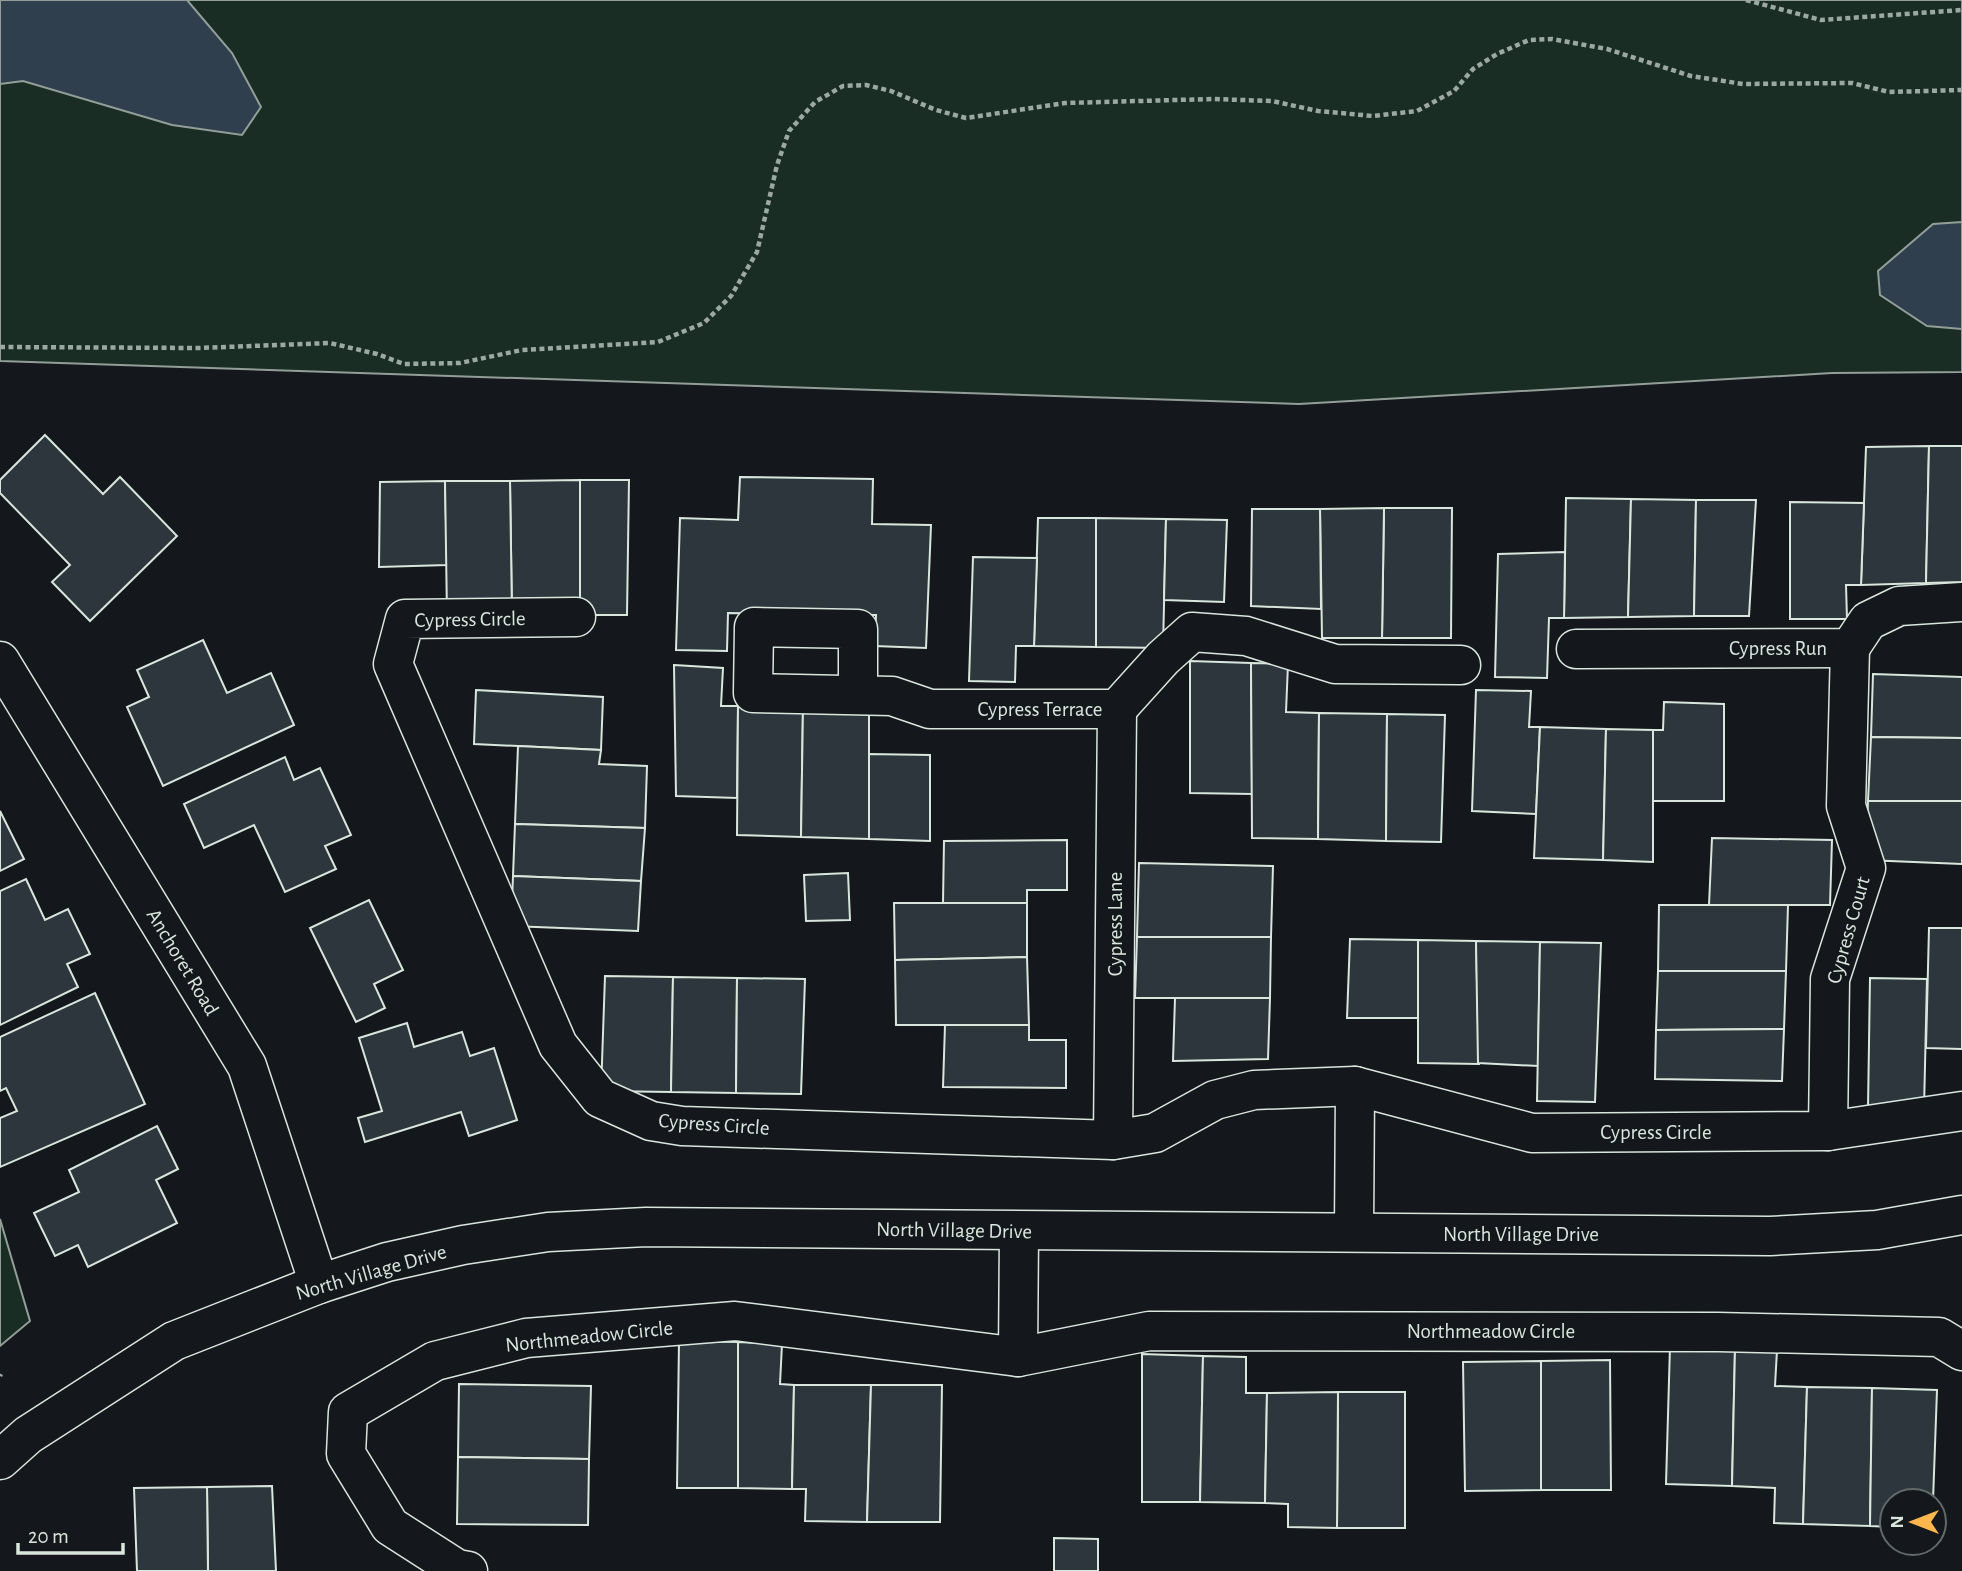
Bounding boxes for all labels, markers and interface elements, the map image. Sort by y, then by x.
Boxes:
street label: Cypress Circle [414,608,526,631]
street label: Cypress Run [1729,638,1827,659]
street label: Cypress Terrace [978,699,1103,720]
street label: Cypress Lane [1105,872,1126,976]
street label: Cypress Court [1823,874,1874,986]
street label: Anchoret Road [143,905,223,1019]
street label: Cypress Circle [658,1110,770,1139]
street label: Cypress Circle [1600,1122,1712,1143]
street label: North Village Drive [876,1219,1032,1242]
street label: North Village Drive [1443,1224,1599,1245]
street label: North Village Drive [293,1241,449,1304]
street label: Northmeadow Circle [504,1317,674,1356]
street label: Northmeadow Circle [1407,1321,1575,1342]
north arrow [1878,1487,1948,1557]
scale bar [18,1512,122,1556]
text: N [1888,1515,1907,1529]
text: 20 m [28,1526,69,1547]

